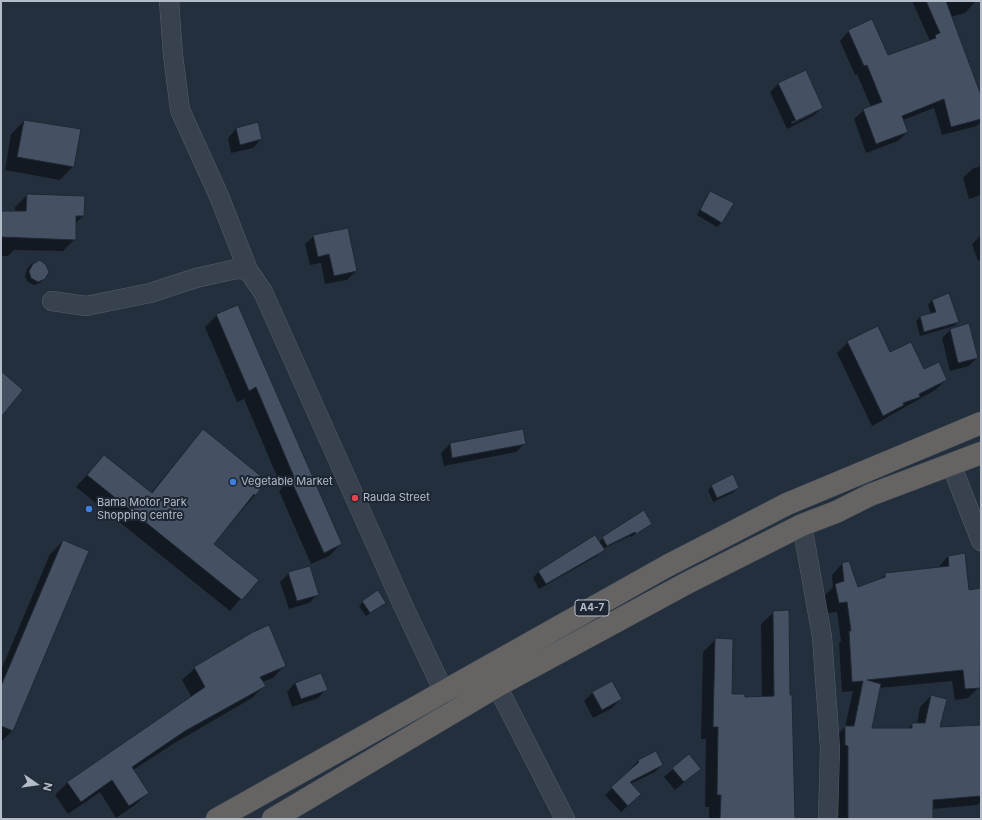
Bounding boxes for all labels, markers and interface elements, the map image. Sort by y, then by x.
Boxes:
place label: Vegetable Market [241,475,333,489]
marker: Vegetable Market [228,477,238,487]
place label: Rauda Street [363,491,430,505]
marker: Rauda Street [350,493,360,503]
place label: Bama Motor Park Shopping centre [97,496,187,522]
marker: Bama Motor Park Shopping centre [84,504,94,514]
road number: A4-7 [575,600,609,616]
north arrow [16,764,56,804]
text: N [40,781,55,792]

